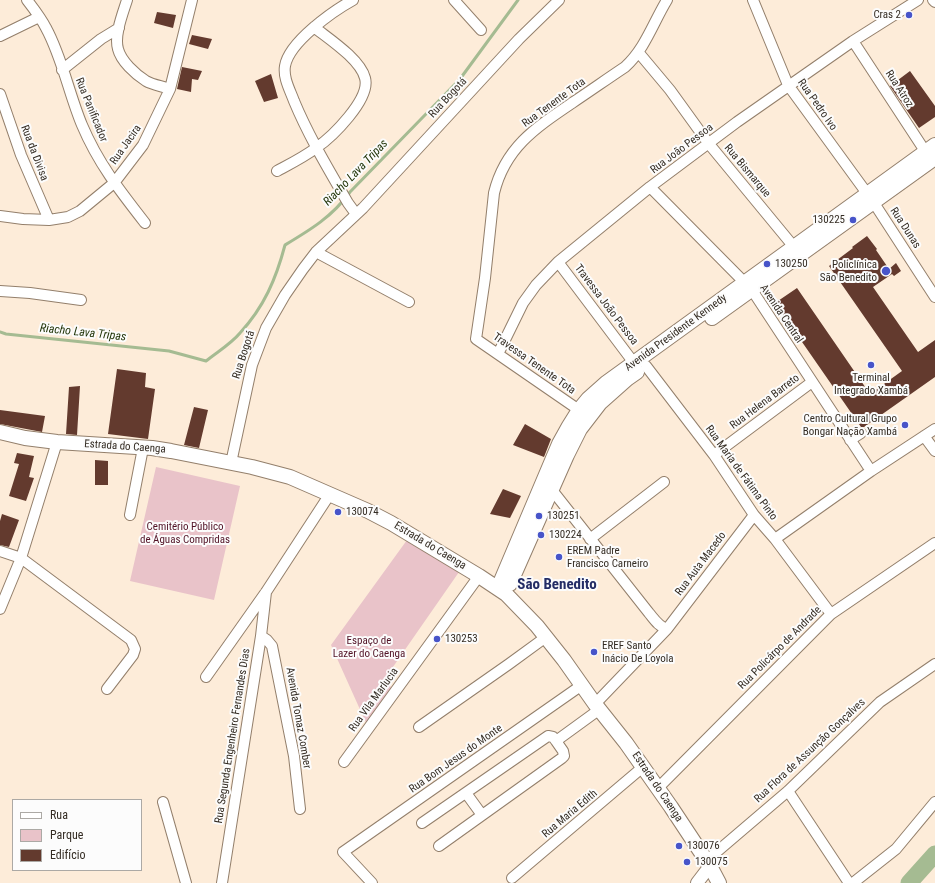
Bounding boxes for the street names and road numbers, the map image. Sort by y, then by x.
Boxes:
street label: Rua Atroz [882,68,916,110]
street label: Rua Bogotá [426,75,470,121]
street label: Rua Panificador [72,76,110,144]
street label: Rua Tenente Tota [520,76,588,130]
street label: Rua Pedro Ivo [794,77,840,133]
street label: Rua João Pessoa [648,121,716,177]
street label: Rua da Divisa [17,123,51,183]
street label: Rua Jacira [108,123,144,167]
street label: Rua Bismarque [721,142,773,200]
street label: Rua Dunas [887,205,923,251]
street label: Travessa João Pessoa [571,262,641,348]
street label: Avenida Central [757,282,805,346]
street label: Avenida Presidente Kennedy [622,292,730,374]
street label: Rua Bogotá [230,329,258,381]
street label: Travessa Tenente Tota [490,331,578,397]
street label: Rua Helena Barreto [728,372,802,432]
street label: Rua Maria de Fátima Pinto [702,423,780,523]
street label: Estrada do Caenga [84,438,166,456]
street label: Estrada do Caenga [392,519,468,573]
street label: Rua Auta Macedo [673,530,729,598]
street label: Rua Policárpo de Andrade [736,604,824,692]
street label: Rua Segunda Engenheiro Fernandes Dias [213,648,253,824]
street label: Avenida Tomaz Comber [283,666,313,770]
street label: Rua Vila Marlucia [346,666,402,734]
street label: Rua Flora de Assunção Gonçalves [752,696,868,806]
street label: Rua Bom Jesus do Monte [407,722,505,796]
street label: Estrada do Caenga [629,749,685,825]
street label: Rua Maria Edith [540,787,600,841]

